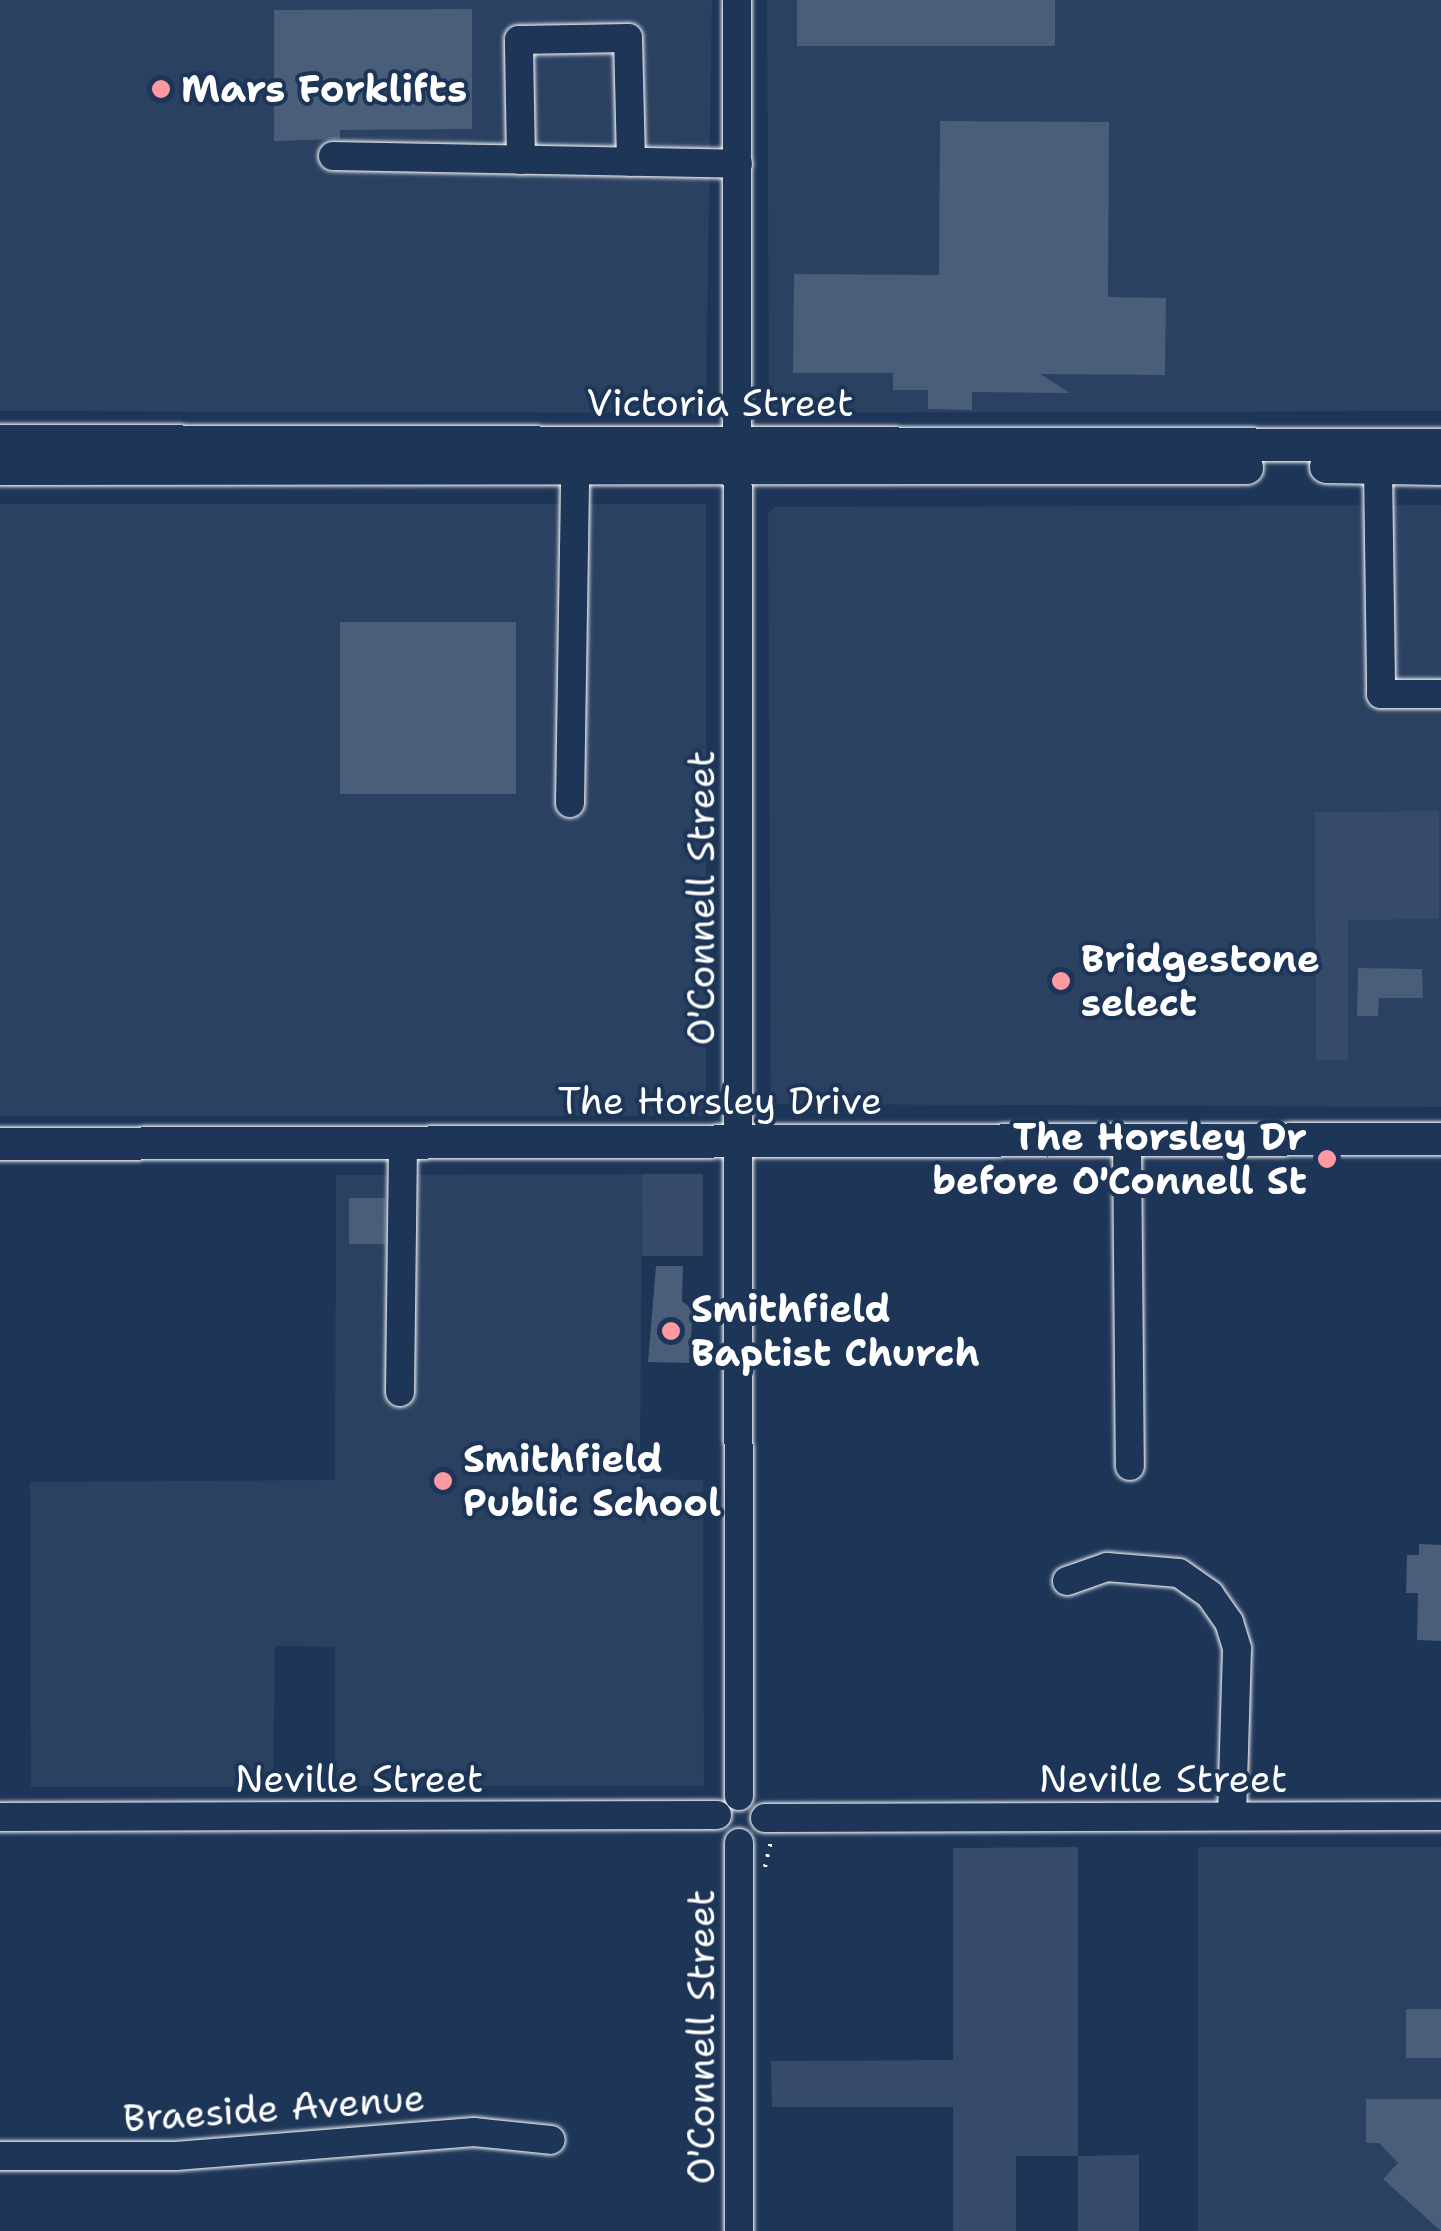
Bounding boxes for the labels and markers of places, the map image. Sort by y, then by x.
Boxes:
place label: Mars Forklifts [181,66,467,112]
marker: Mars Forklifts [150,78,172,100]
place label: Bridgestone select [1081,936,1320,1026]
marker: Bridgestone select [1050,970,1072,992]
place label: The Horsley Dr before O'Connell St [932,1114,1307,1204]
marker: The Horsley Dr before O'Connell St [1316,1148,1338,1170]
place label: Smithfield Baptist Church [691,1286,980,1376]
marker: Smithfield Baptist Church [660,1320,682,1342]
place label: Smithfield Public School [463,1436,721,1526]
marker: Smithfield Public School [432,1470,454,1492]

